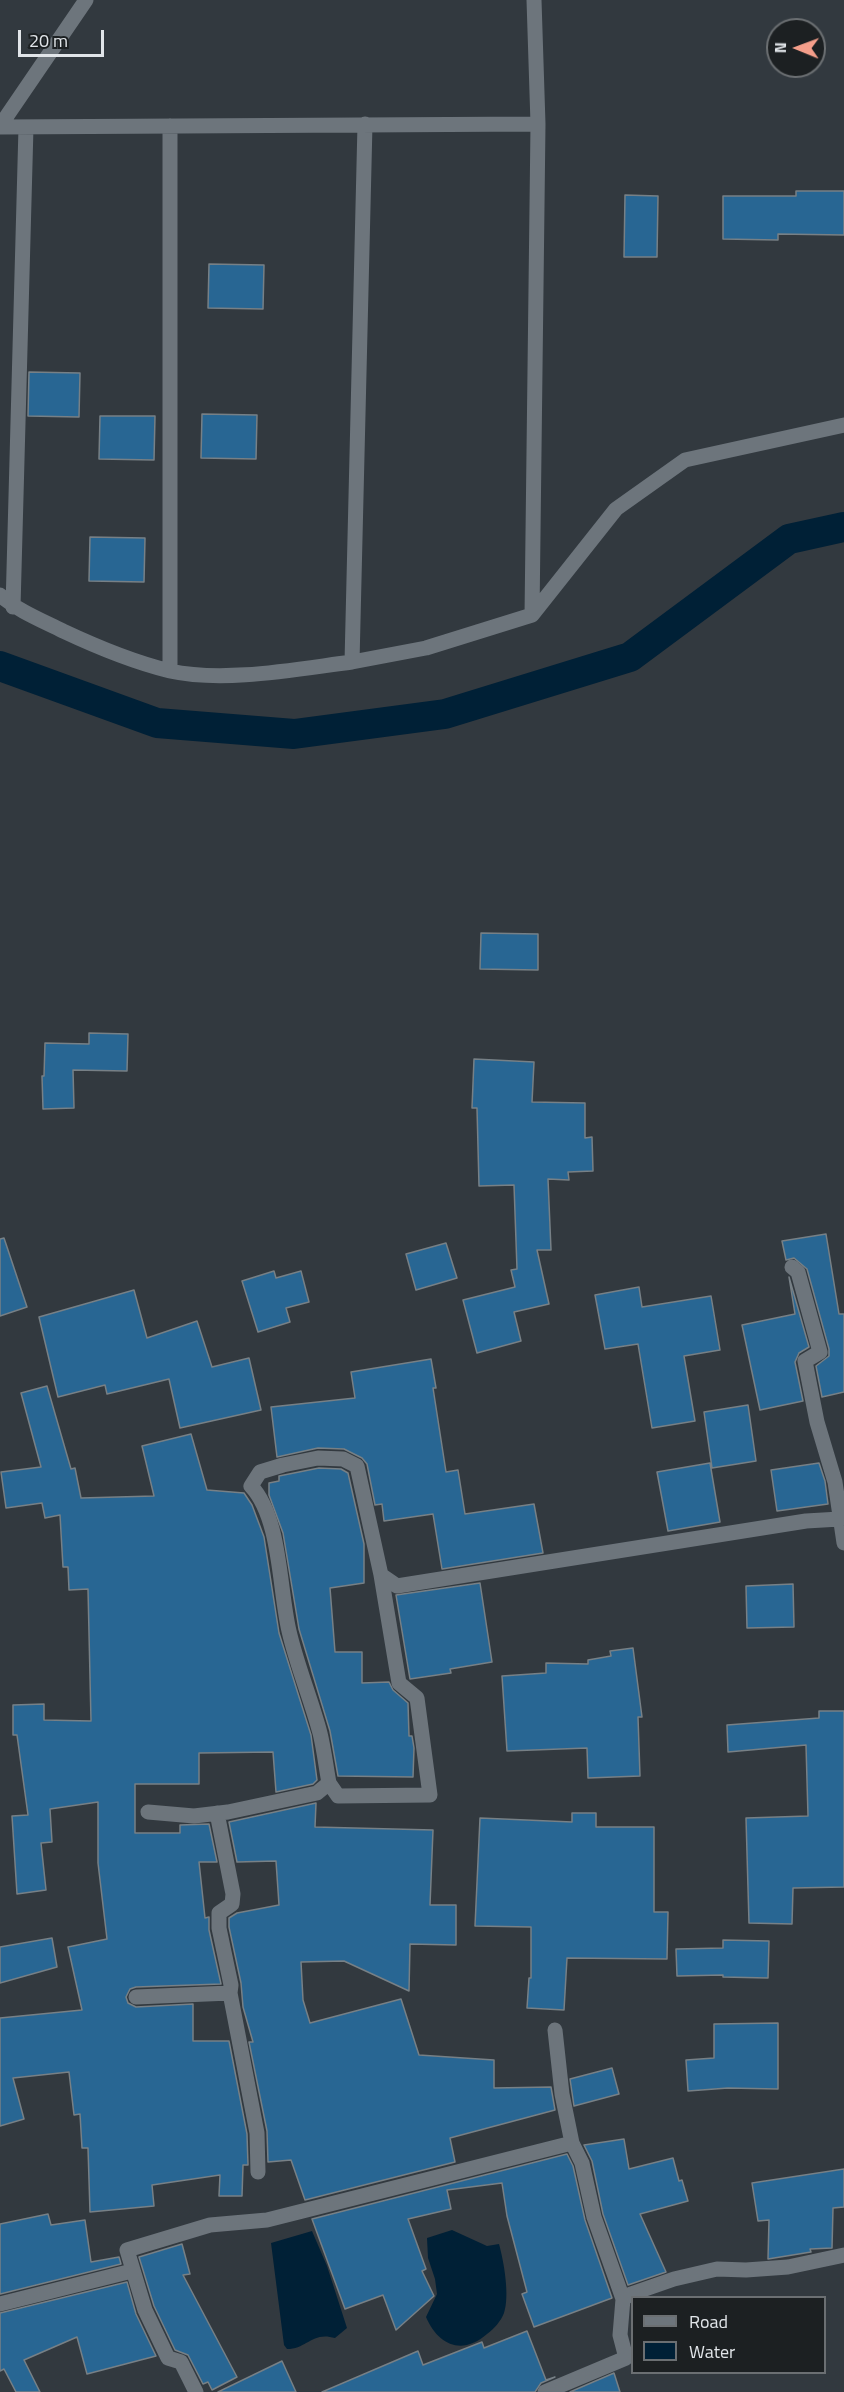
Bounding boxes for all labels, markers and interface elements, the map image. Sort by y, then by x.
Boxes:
scale bar [21,18,106,56]
north arrow [766,18,826,78]
text: 20 m [29,27,68,54]
text: N [768,42,792,53]
legend [631,2296,826,2374]
text: Road [689,2308,728,2335]
text: Water [689,2338,735,2365]

